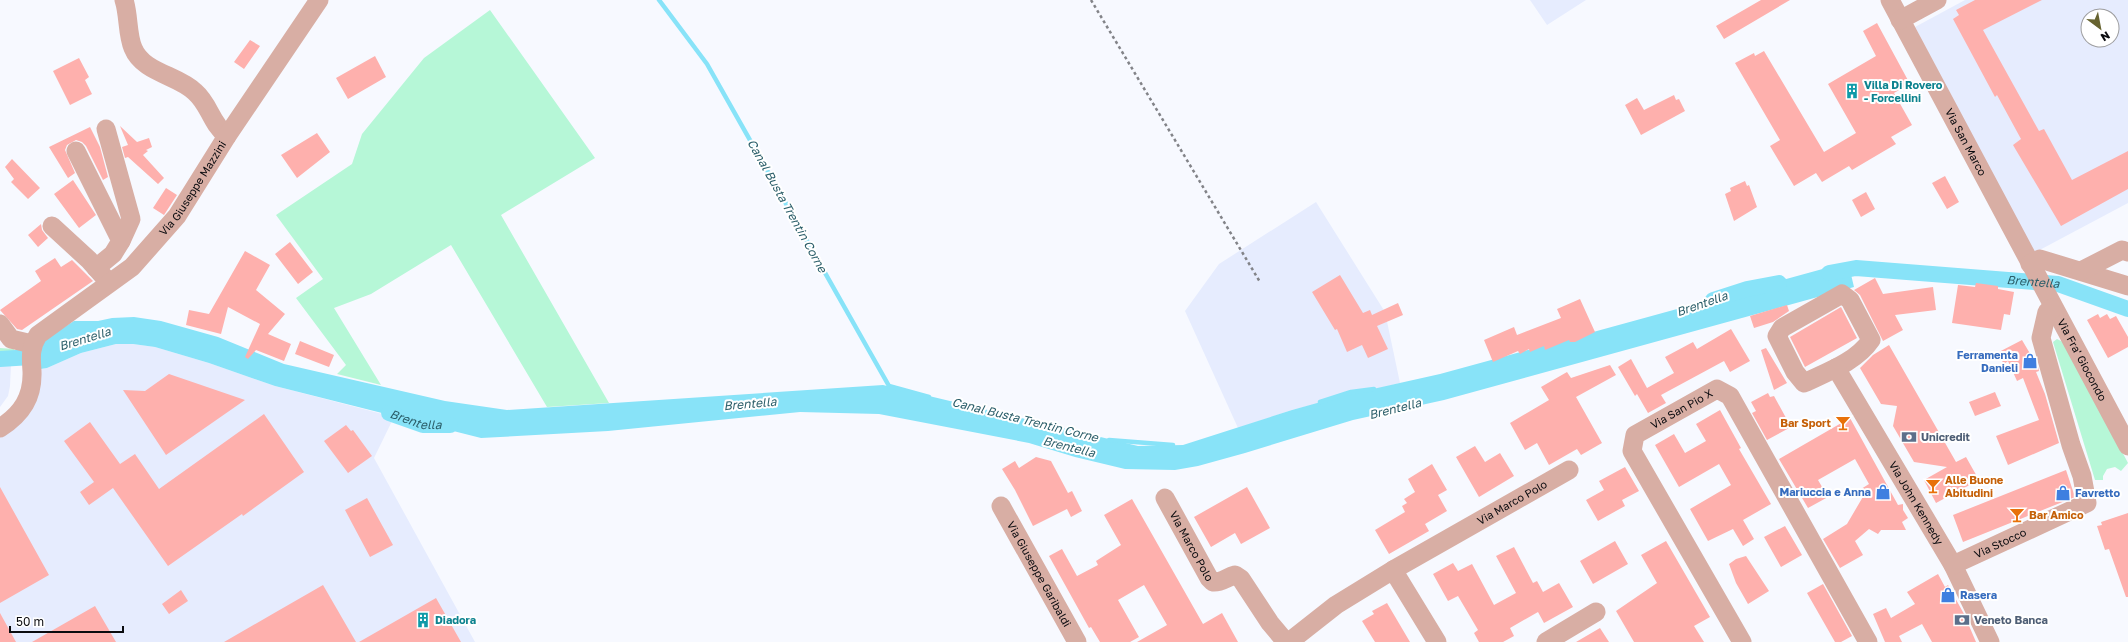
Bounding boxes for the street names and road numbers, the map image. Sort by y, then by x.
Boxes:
street label: Via San Marco [1943,106,1990,178]
street label: Via Giuseppe Mazzini [156,138,228,238]
street label: Via Fra' Giocondo [2055,316,2110,403]
street label: Via San Pio X [1648,386,1714,431]
street label: Via John Kennedy [1887,459,1946,547]
street label: Via Marco Polo [1475,477,1549,527]
street label: Via Marco Polo [1167,509,1217,584]
street label: Via Giuseppe Garibaldi [1005,519,1074,629]
street label: Via Stocco [1972,525,2028,560]

